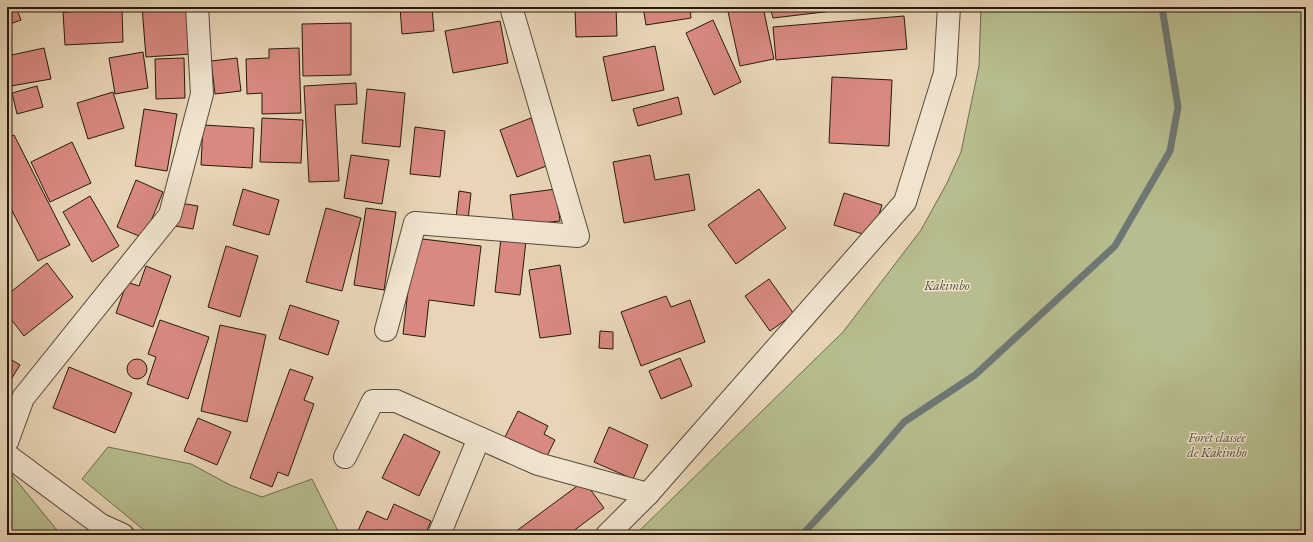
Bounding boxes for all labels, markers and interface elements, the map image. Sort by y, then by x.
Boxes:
park label: Kakimbo [923,277,970,294]
park label: Forêt classée de Kakimbo [1187,429,1247,461]

